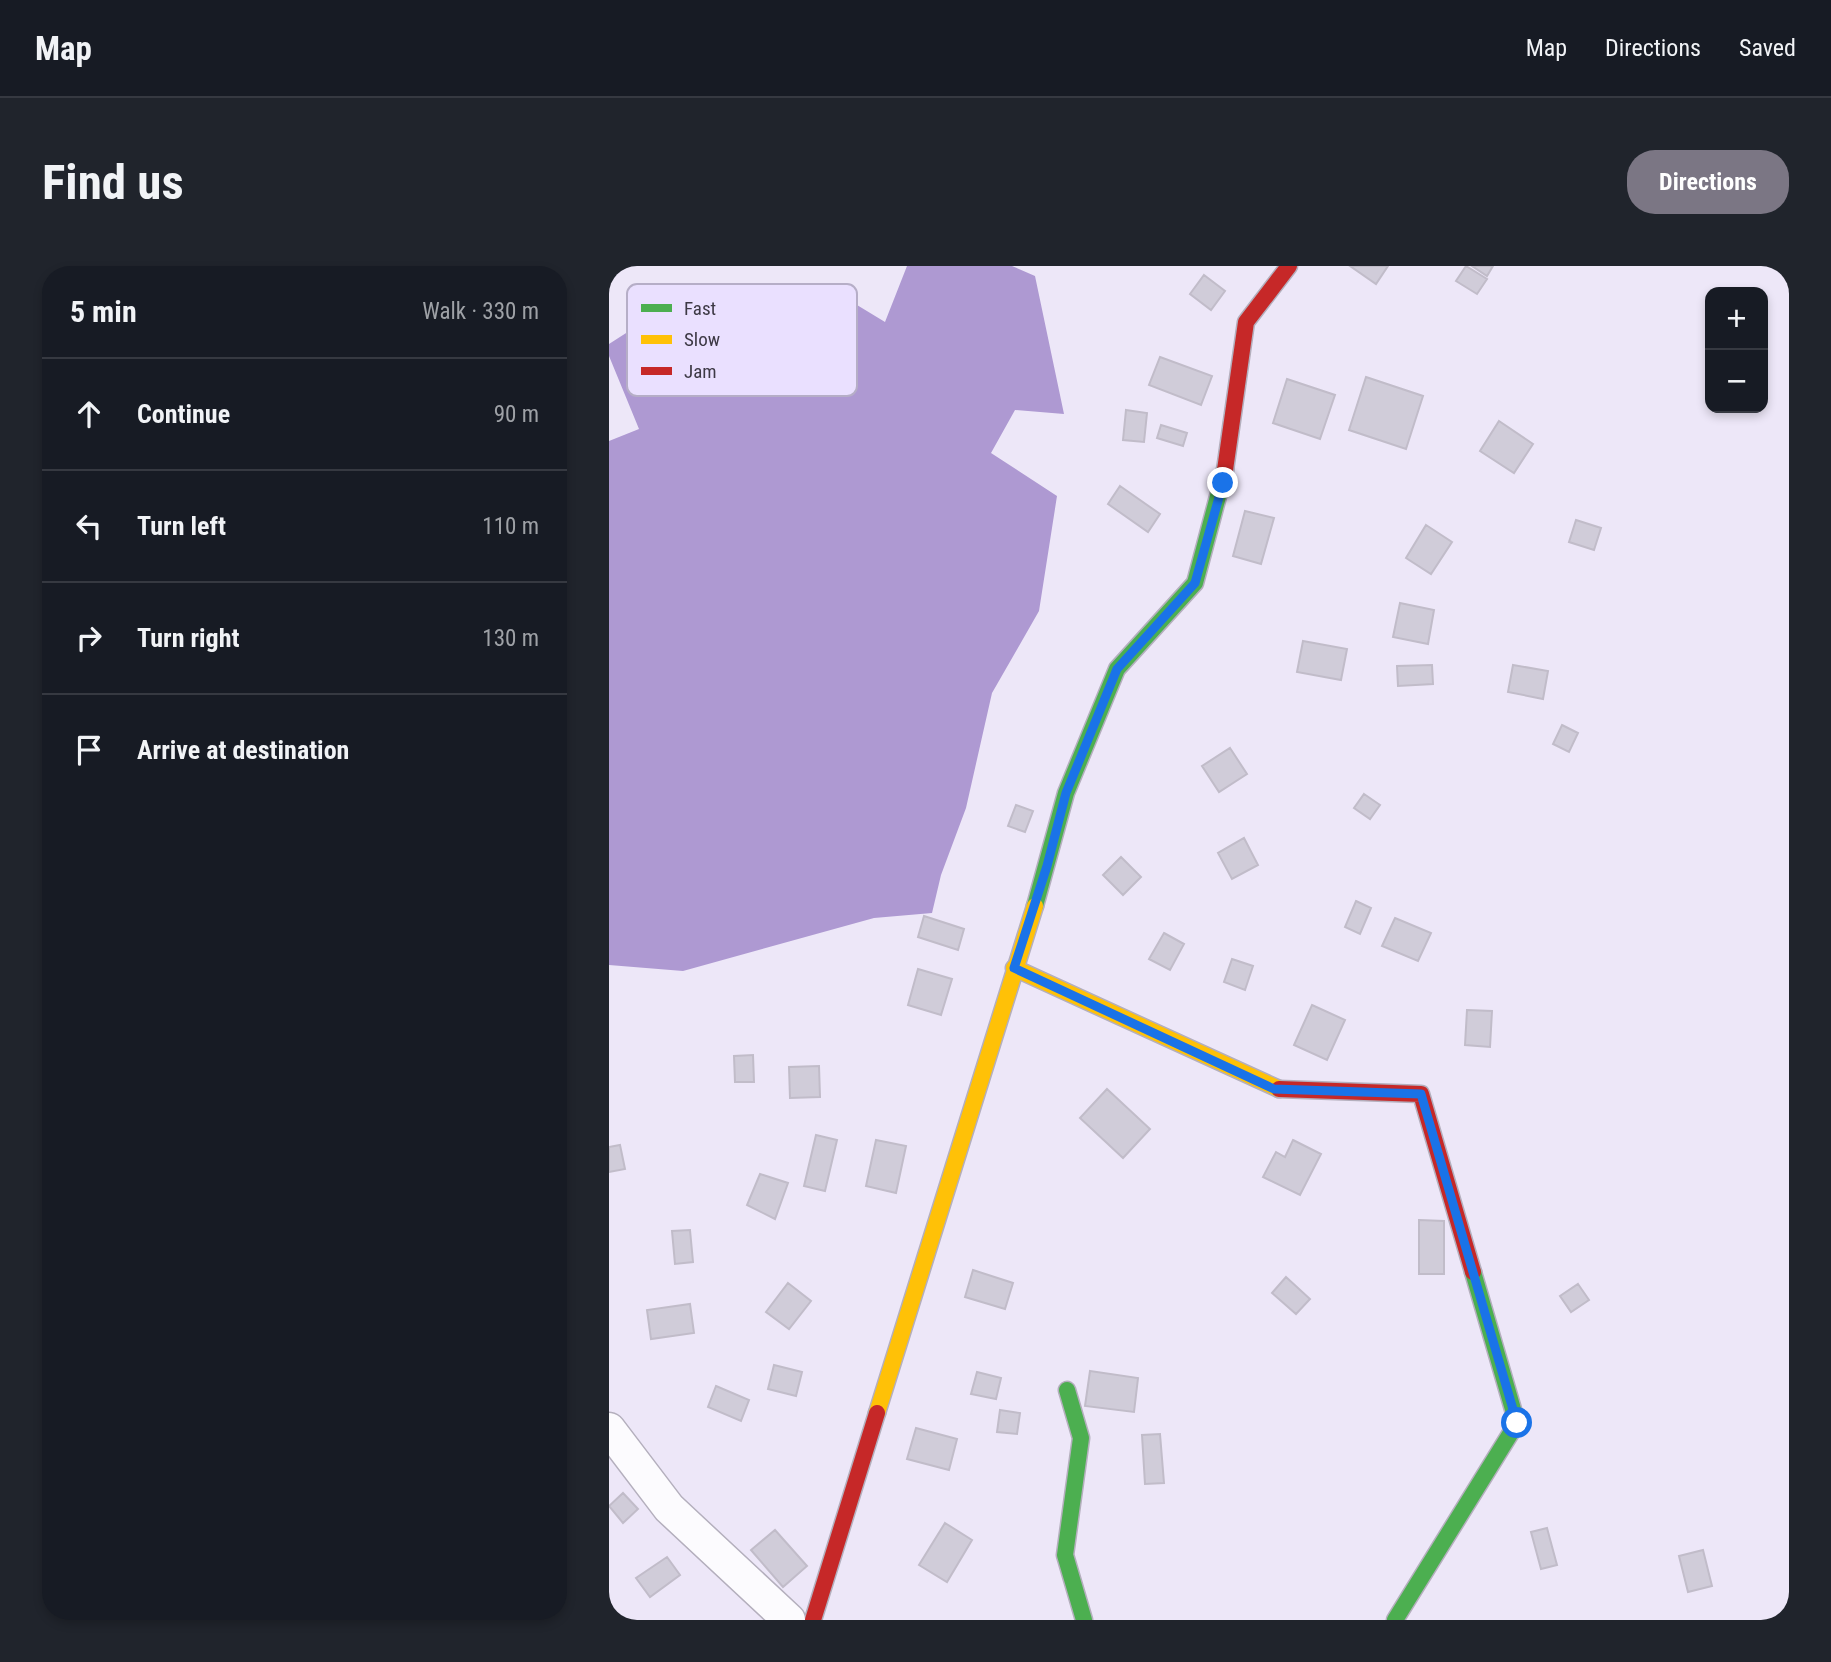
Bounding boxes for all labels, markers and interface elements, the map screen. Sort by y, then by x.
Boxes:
text: Map [35,29,92,68]
text: Map [1526,34,1567,62]
text: Directions [1605,34,1701,62]
text: Saved [1739,34,1796,62]
button: Directions [1627,150,1789,214]
text: Find us [42,154,184,211]
legend [627,284,857,396]
map controls [1705,287,1768,413]
button: + [1705,287,1768,350]
text: 5 min [70,294,137,329]
text: Fast [684,297,716,320]
text: Walk · 330 m [422,298,539,325]
text: Slow [684,328,720,351]
button: − [1705,350,1768,413]
text: Jam [684,360,717,383]
icon: ahead [70,395,108,433]
text: Continue [137,399,230,429]
text: 90 m [494,401,539,428]
route end [1207,467,1238,498]
icon: left [70,507,108,545]
text: Turn left [137,511,226,541]
text: 110 m [482,513,539,540]
icon: right [70,619,108,657]
text: Turn right [137,623,239,653]
text: 130 m [482,625,539,652]
icon: arrive [70,731,108,769]
text: Arrive at destination [137,735,349,765]
route start [1501,1407,1532,1438]

